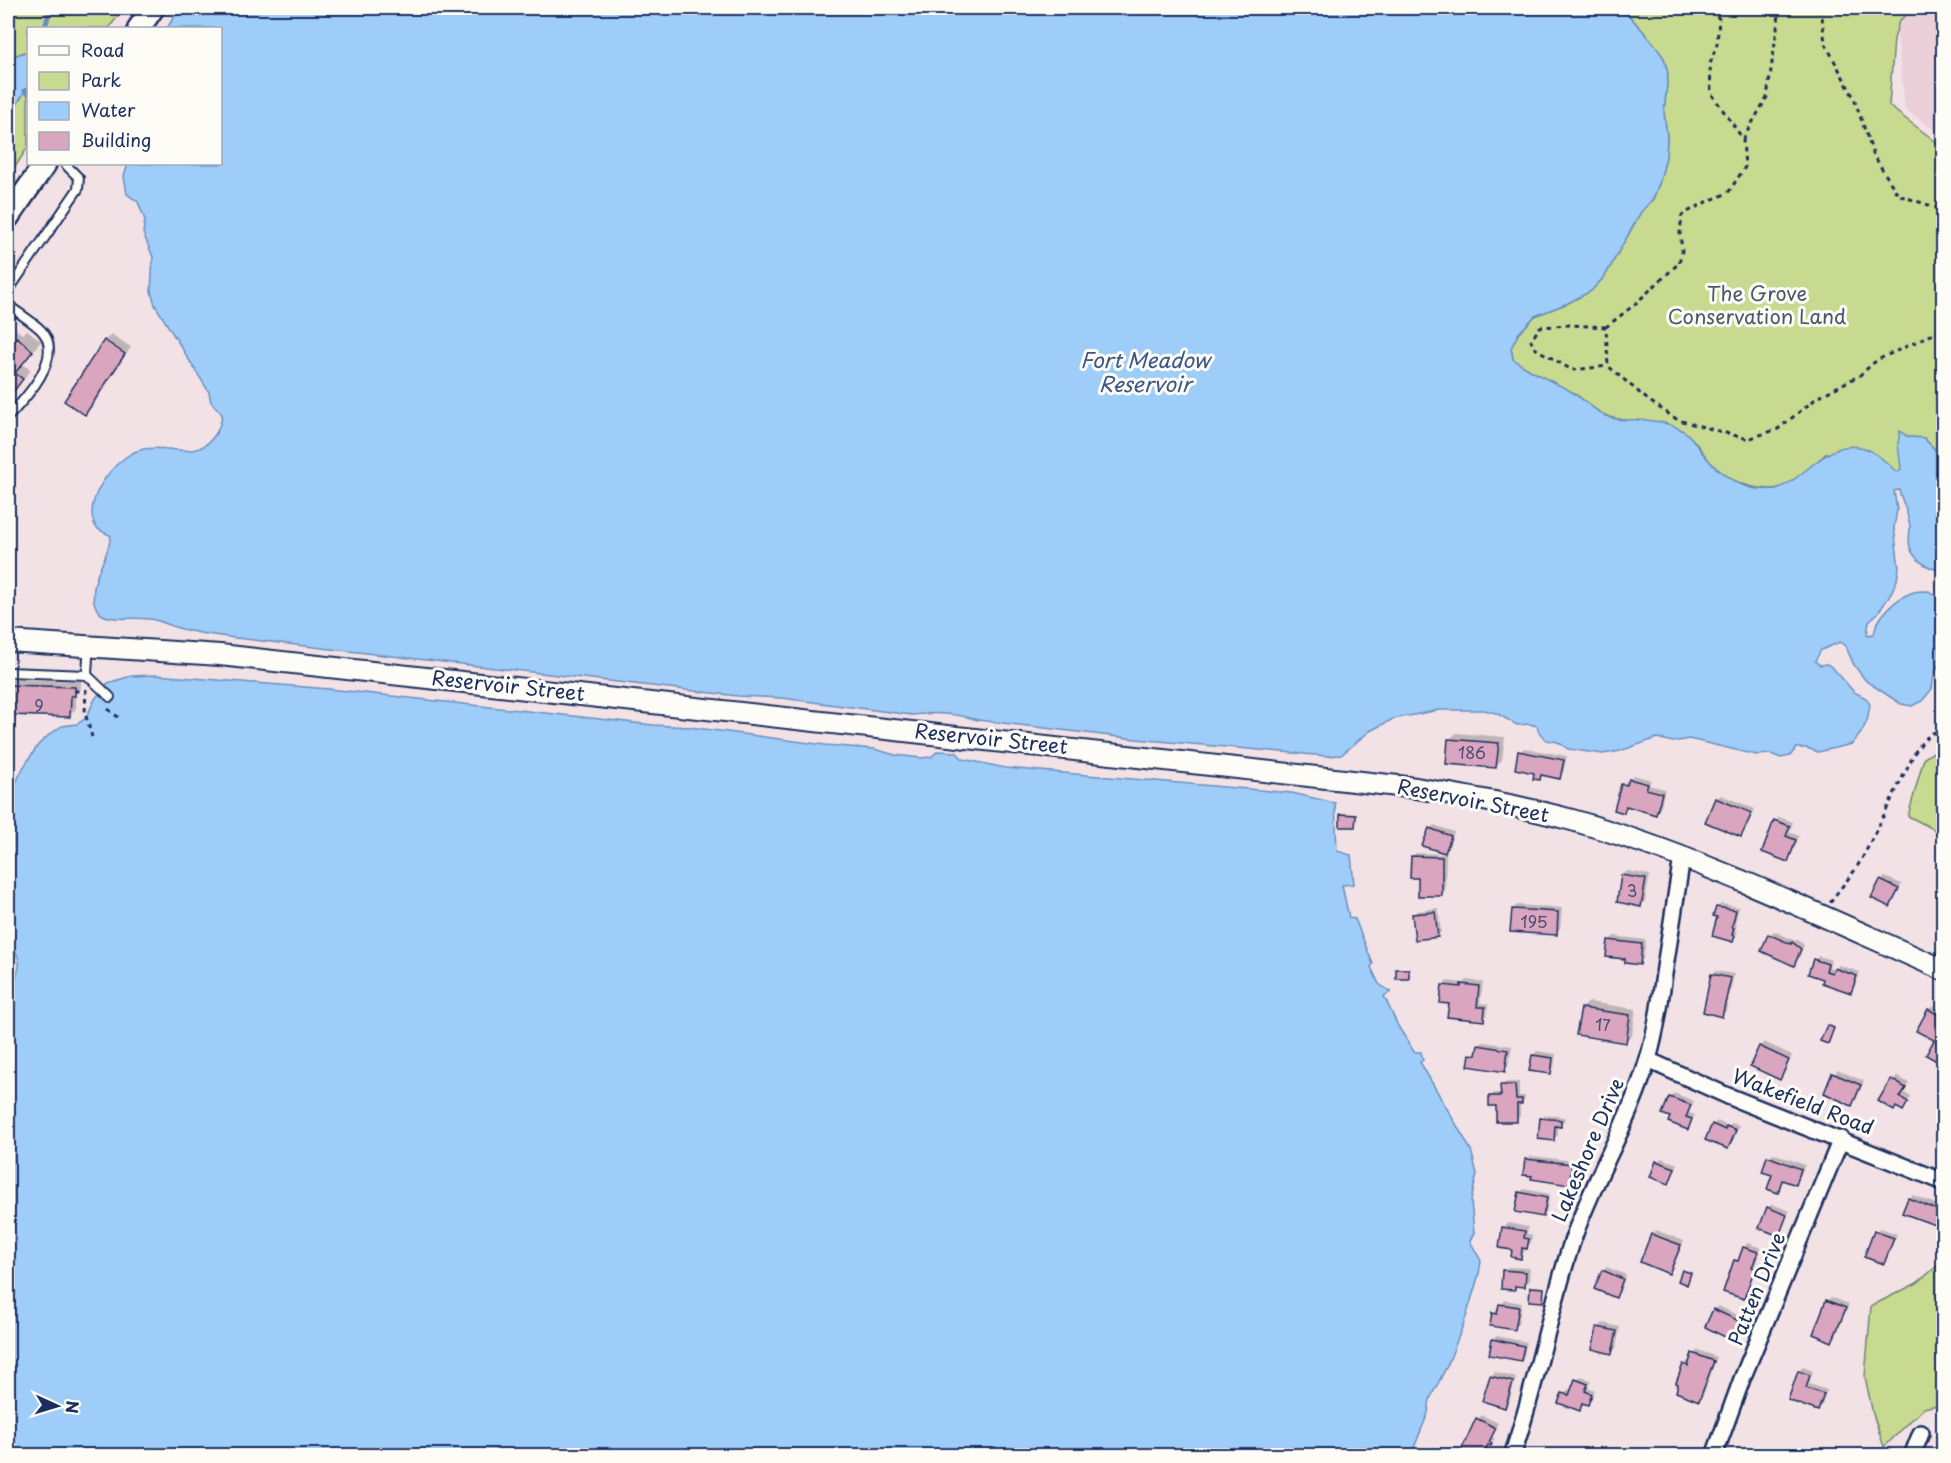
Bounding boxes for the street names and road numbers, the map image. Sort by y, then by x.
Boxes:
street label: Reservoir Street [430,662,586,708]
street label: Reservoir Street [913,715,1069,761]
street label: Reservoir Street [1395,771,1552,829]
street label: Wakefield Road [1728,1060,1878,1142]
street label: Lakeshore Drive [1543,1073,1631,1226]
street label: Patten Drive [1720,1228,1792,1350]

